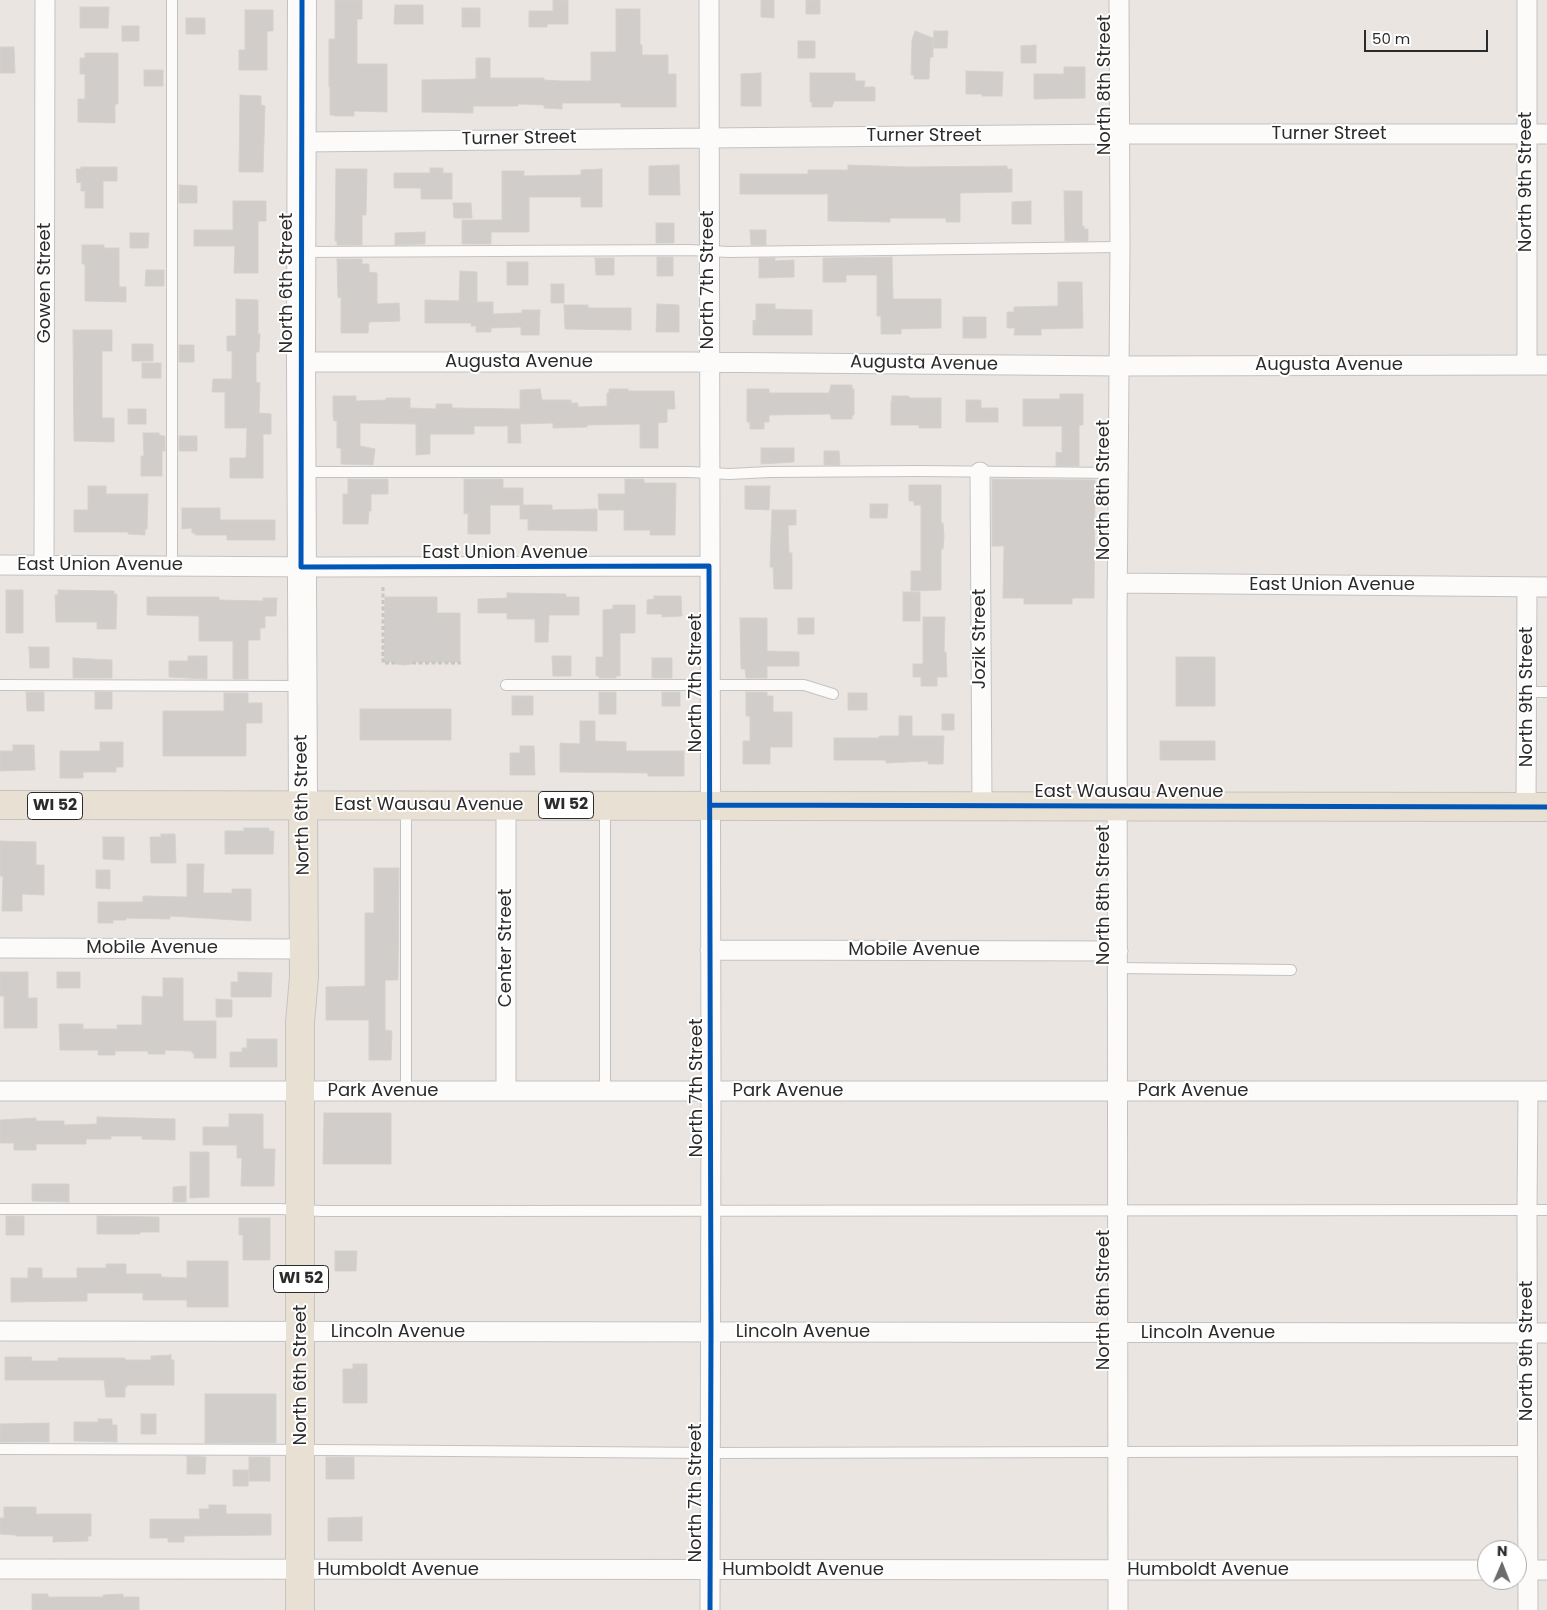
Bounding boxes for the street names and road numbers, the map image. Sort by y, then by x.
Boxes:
street label: North 8th Street [1094,15,1116,155]
street label: North 9th Street [1515,112,1537,252]
street label: Turner Street [1272,123,1386,145]
street label: Turner Street [867,125,981,147]
street label: Turner Street [461,127,577,151]
street label: North 7th Street [697,210,719,350]
street label: North 6th Street [276,213,298,353]
street label: Gowen Street [34,223,56,343]
street label: Augusta Avenue [445,351,593,373]
street label: Augusta Avenue [850,352,998,376]
street label: Augusta Avenue [1255,354,1403,376]
street label: North 8th Street [1093,420,1115,560]
street label: East Union Avenue [422,542,588,564]
street label: East Union Avenue [17,554,183,576]
street label: East Union Avenue [1249,574,1415,596]
street label: Jozik Street [969,589,991,689]
street label: North 7th Street [685,613,707,753]
street label: North 9th Street [1516,627,1538,767]
street label: North 6th Street [291,734,315,876]
street label: East Wausau Avenue [1035,781,1223,803]
road number: WI 52 [28,792,82,819]
road number: WI 52 [538,792,594,818]
street label: East Wausau Avenue [335,794,523,816]
street label: North 8th Street [1093,825,1115,965]
street label: Center Street [495,889,517,1007]
street label: Mobile Avenue [86,937,218,959]
street label: Mobile Avenue [848,939,980,961]
street label: North 7th Street [686,1018,708,1158]
street label: Park Avenue [328,1080,438,1102]
street label: Park Avenue [733,1080,843,1102]
street label: Park Avenue [1138,1080,1248,1102]
street label: North 8th Street [1093,1230,1115,1370]
road number: WI 52 [274,1266,328,1292]
street label: North 9th Street [1516,1281,1538,1421]
street label: North 6th Street [290,1305,312,1445]
street label: Lincoln Avenue [331,1321,465,1343]
street label: Lincoln Avenue [736,1321,870,1343]
street label: Lincoln Avenue [1141,1322,1275,1344]
street label: North 7th Street [685,1423,707,1563]
street label: Humboldt Avenue [317,1559,479,1581]
street label: Humboldt Avenue [722,1559,884,1581]
street label: Humboldt Avenue [1127,1559,1289,1581]

